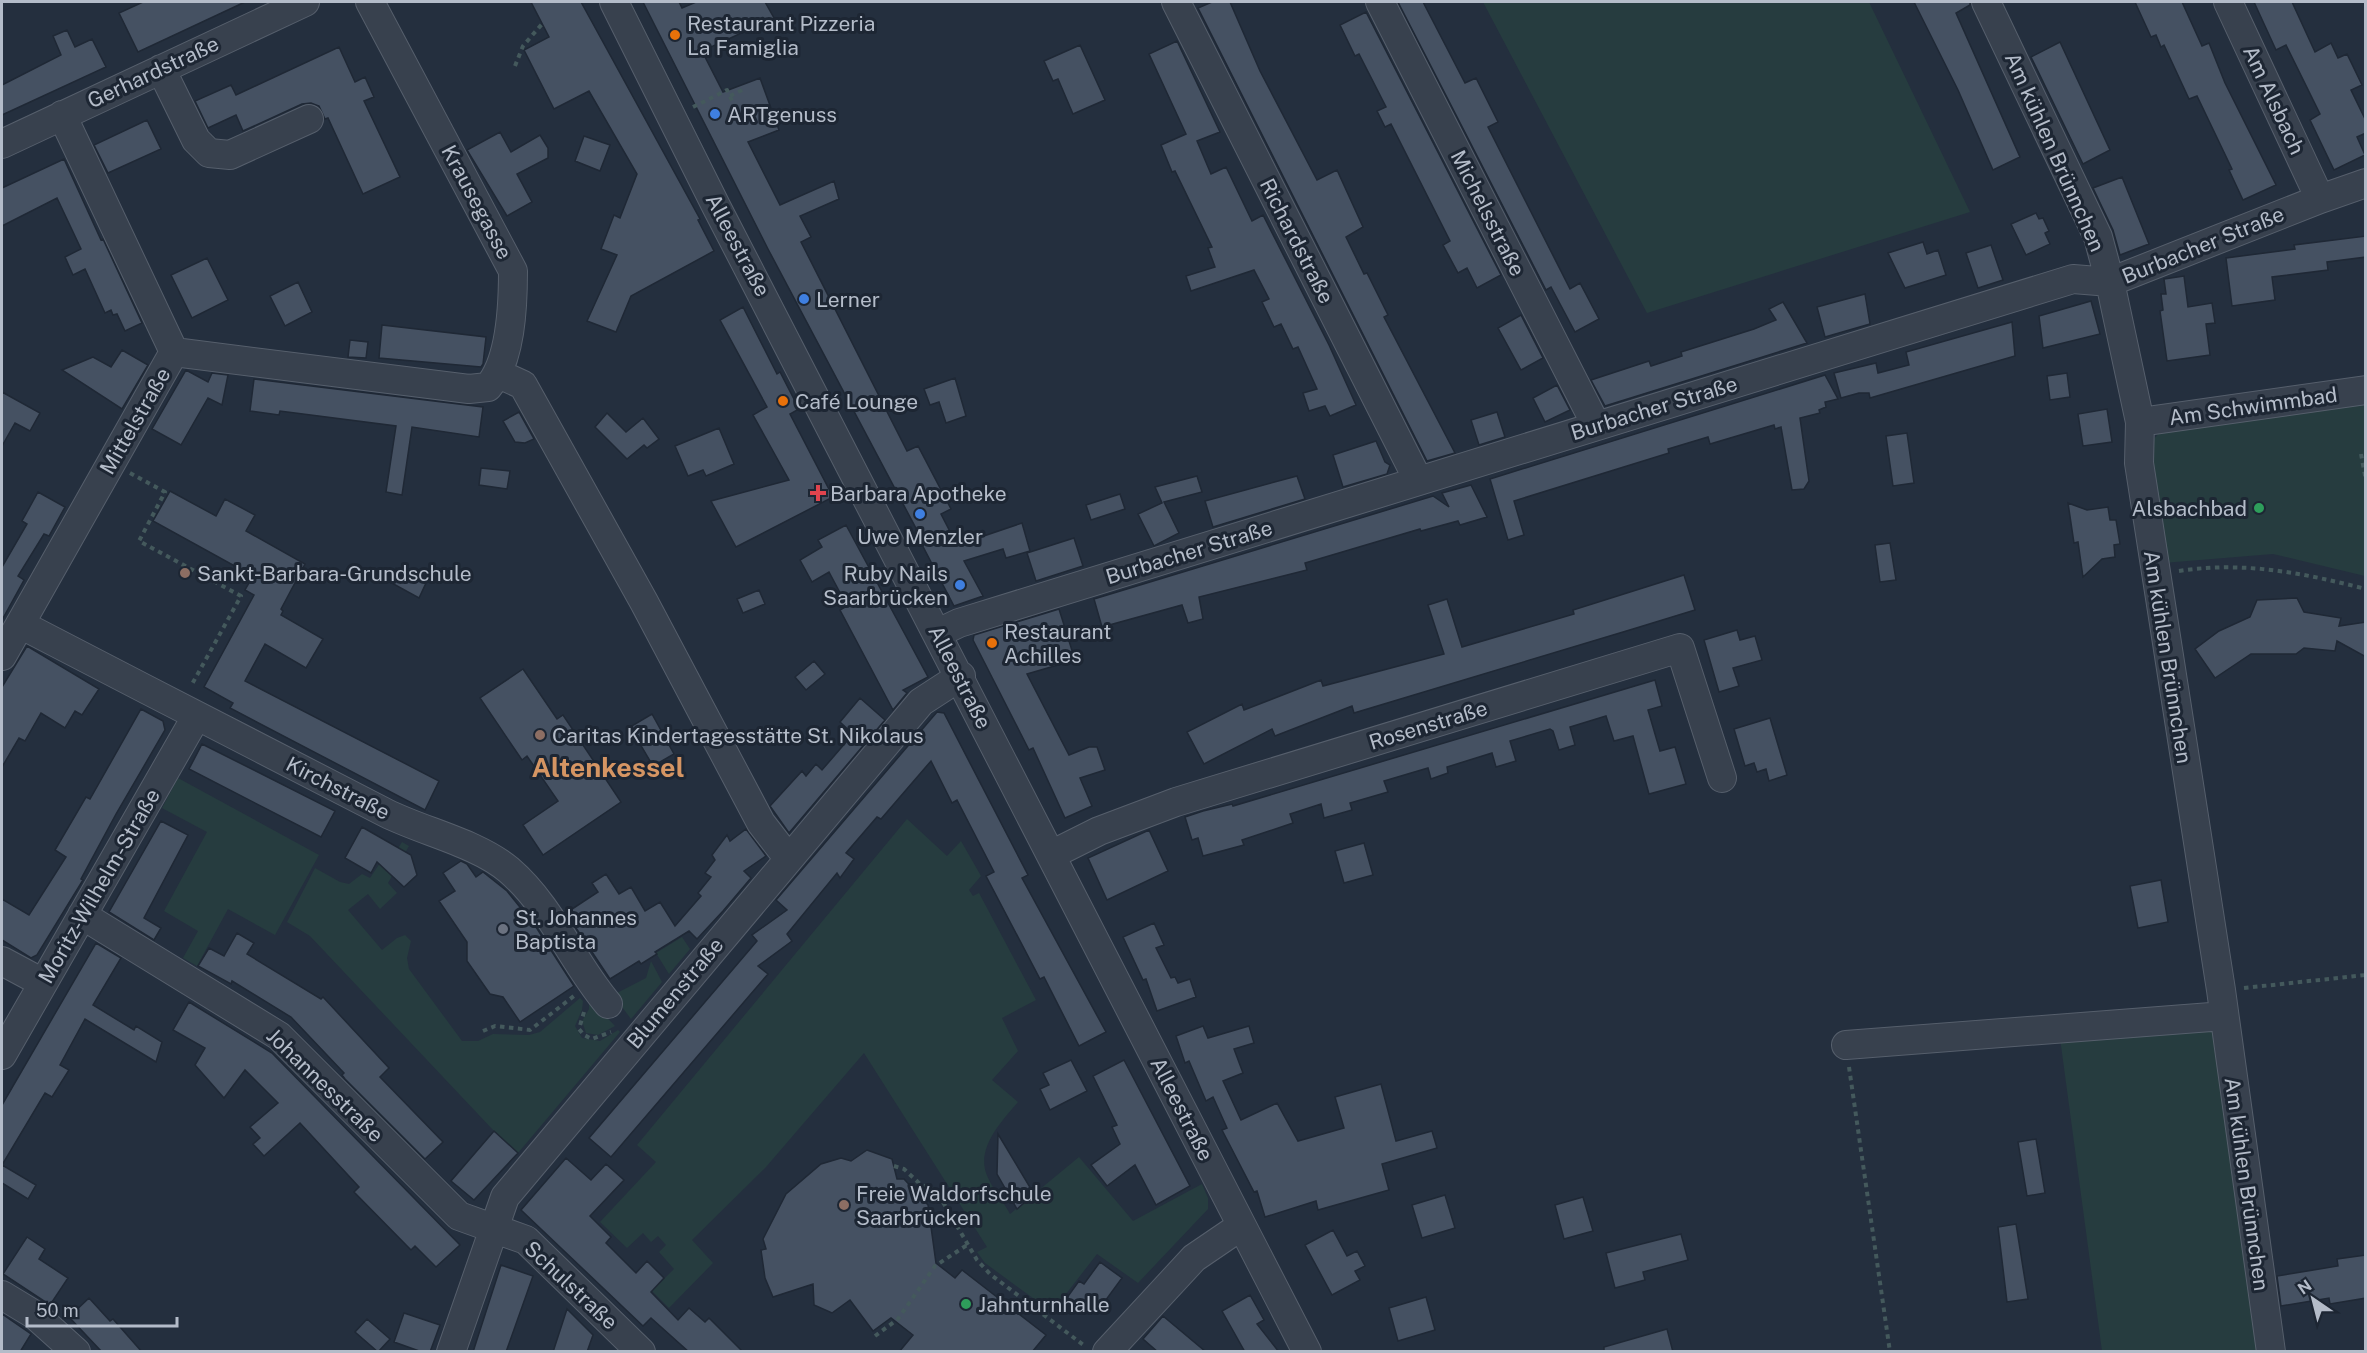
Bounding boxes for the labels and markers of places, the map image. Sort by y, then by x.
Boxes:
place label: Restaurant Pizzeria La Famiglia [687,11,875,60]
marker: Restaurant Pizzeria La Famiglia [668,28,682,42]
place label: ARTgenuss [727,102,837,127]
marker: ARTgenuss [708,107,722,121]
place label: Lerner [816,287,880,312]
marker: Lerner [797,292,811,306]
place label: Café Lounge [795,389,918,414]
marker: Café Lounge [776,394,790,408]
place label: Barbara Apotheke [830,481,1007,506]
marker: Barbara Apotheke [811,486,825,500]
place label: Alsbachbad [2132,496,2247,521]
marker: Alsbachbad [2252,501,2266,515]
marker: Uwe Menzler [913,507,927,521]
place label: Uwe Menzler [857,524,983,549]
place label: Sankt-Barbara-Grundschule [197,561,472,586]
place label: Ruby Nails Saarbrücken [823,561,948,610]
marker: Sankt-Barbara-Grundschule [178,566,192,580]
marker: Ruby Nails Saarbrücken [953,578,967,592]
place label: Restaurant Achilles [1004,619,1111,668]
marker: Restaurant Achilles [985,636,999,650]
place label: Caritas Kindertagesstätte St. Nikolaus [552,723,924,748]
marker: Caritas Kindertagesstätte St. Nikolaus [533,728,547,742]
place label: St. Johannes Baptista [515,905,637,954]
marker: St. Johannes Baptista [496,922,510,936]
place label: Freie Waldorfschule Saarbrücken [856,1181,1052,1230]
marker: Freie Waldorfschule Saarbrücken [837,1198,851,1212]
place label: Jahnturnhalle [978,1292,1110,1317]
marker: Jahnturnhalle [959,1297,973,1311]

